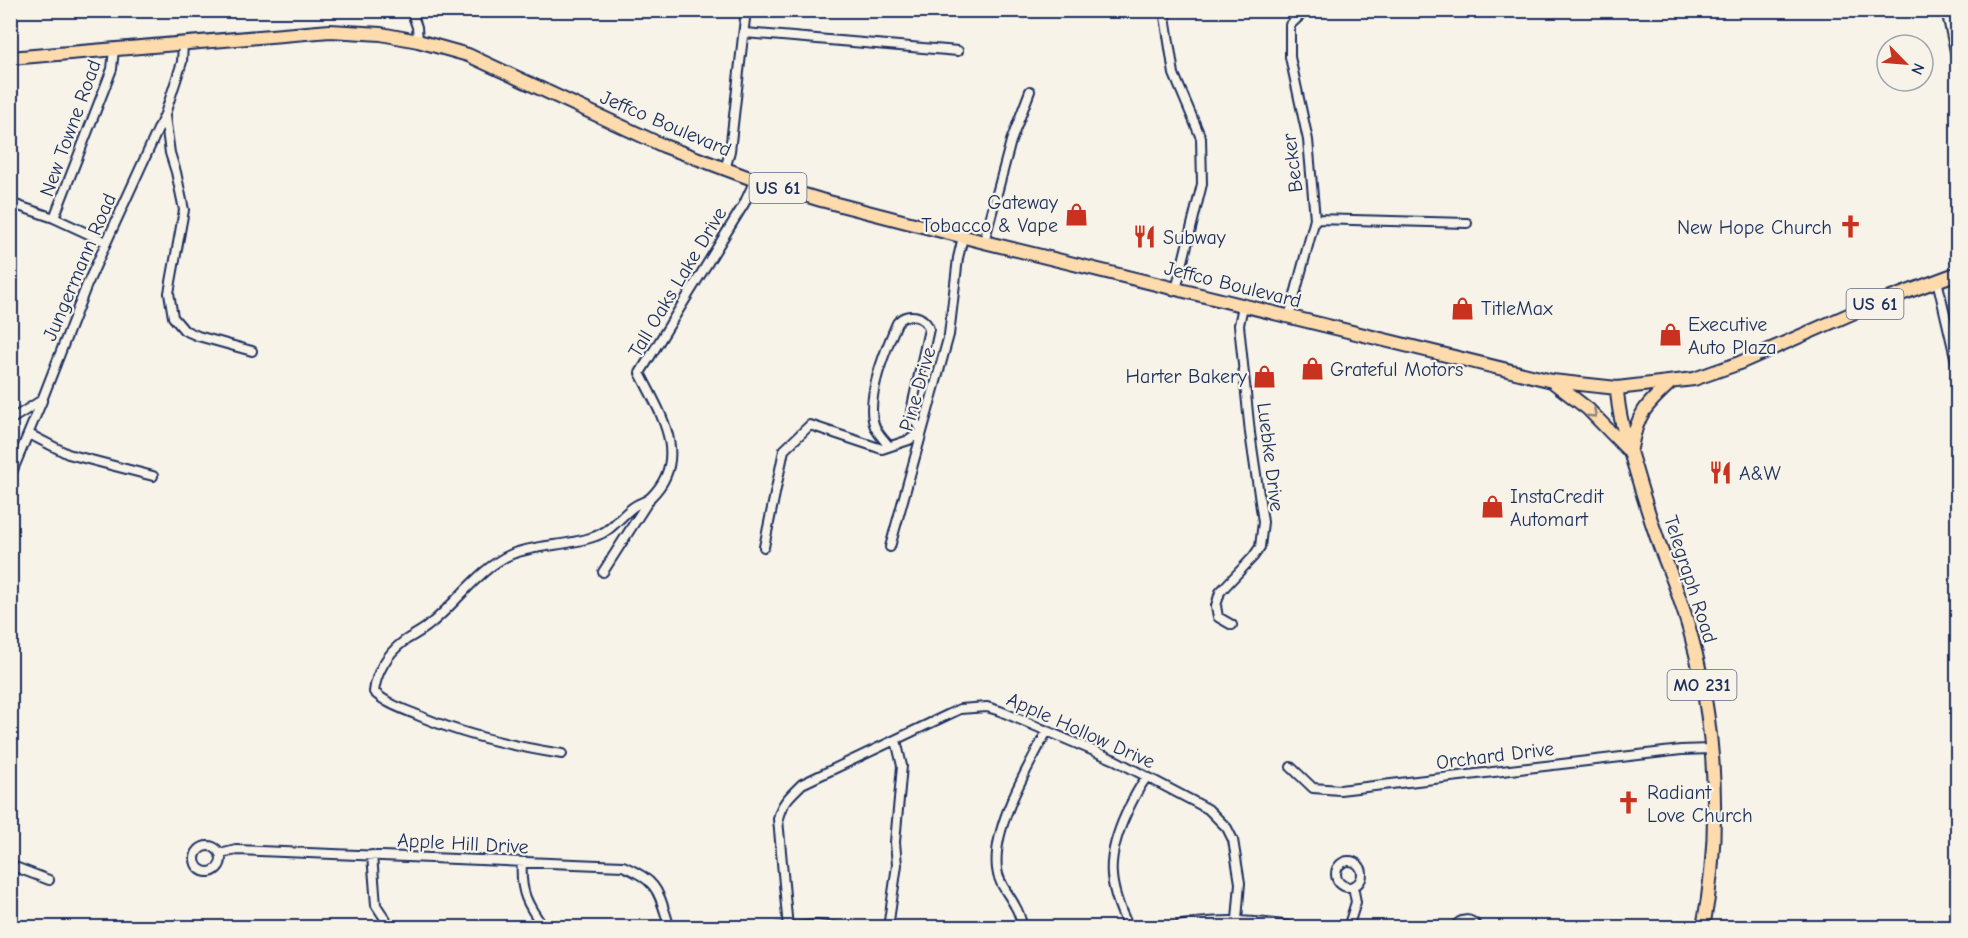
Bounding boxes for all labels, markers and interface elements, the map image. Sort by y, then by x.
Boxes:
north arrow [1875,33,1935,93]
street label: New Towne Road [35,57,106,200]
text: N [1907,60,1928,77]
street label: Jeffco Boulevard [597,85,735,161]
street label: Becker [1277,132,1308,194]
road number: US 61 [750,173,806,203]
street label: Jungermann Road [38,190,121,344]
place label: Gateway Tobacco & Vape [921,191,1058,237]
shop icon: Gateway Tobacco & Vape [1063,201,1089,227]
street label: Tall Oaks Lake Drive [623,203,731,362]
church icon: New Hope Church [1837,214,1863,240]
place label: New Hope Church [1677,216,1832,239]
restaurant icon: Subway [1132,224,1158,250]
place label: Subway [1163,226,1226,249]
street label: Jeffco Boulevard [1162,256,1304,313]
road number: US 61 [1846,289,1904,319]
shop icon: TitleMax [1450,295,1476,321]
place label: TitleMax [1481,297,1553,320]
place label: Executive Auto Plaza [1688,313,1777,359]
shop icon: Executive Auto Plaza [1657,322,1683,348]
street label: Pine Drive [894,344,940,434]
shop icon: Grateful Motors [1299,356,1325,382]
place label: Grateful Motors [1330,358,1463,381]
shop icon: Harter Bakery [1252,363,1278,389]
place label: Harter Bakery [1126,365,1247,388]
street label: Luebke Drive [1252,401,1289,513]
one-way arrow [1586,407,1597,418]
restaurant icon: A&W [1708,460,1734,486]
place label: A&W [1739,462,1782,485]
place label: InstaCredit Automart [1510,485,1605,531]
shop icon: InstaCredit Automart [1479,494,1505,520]
street label: Telegraph Road [1659,512,1722,646]
road number: MO 231 [1668,670,1736,700]
street label: Apple Hollow Drive [1003,687,1158,773]
street label: Orchard Drive [1435,737,1555,774]
place label: Radiant Love Church [1647,781,1753,827]
church icon: Radiant Love Church [1616,790,1642,816]
street label: Apple Hill Drive [397,829,529,858]

